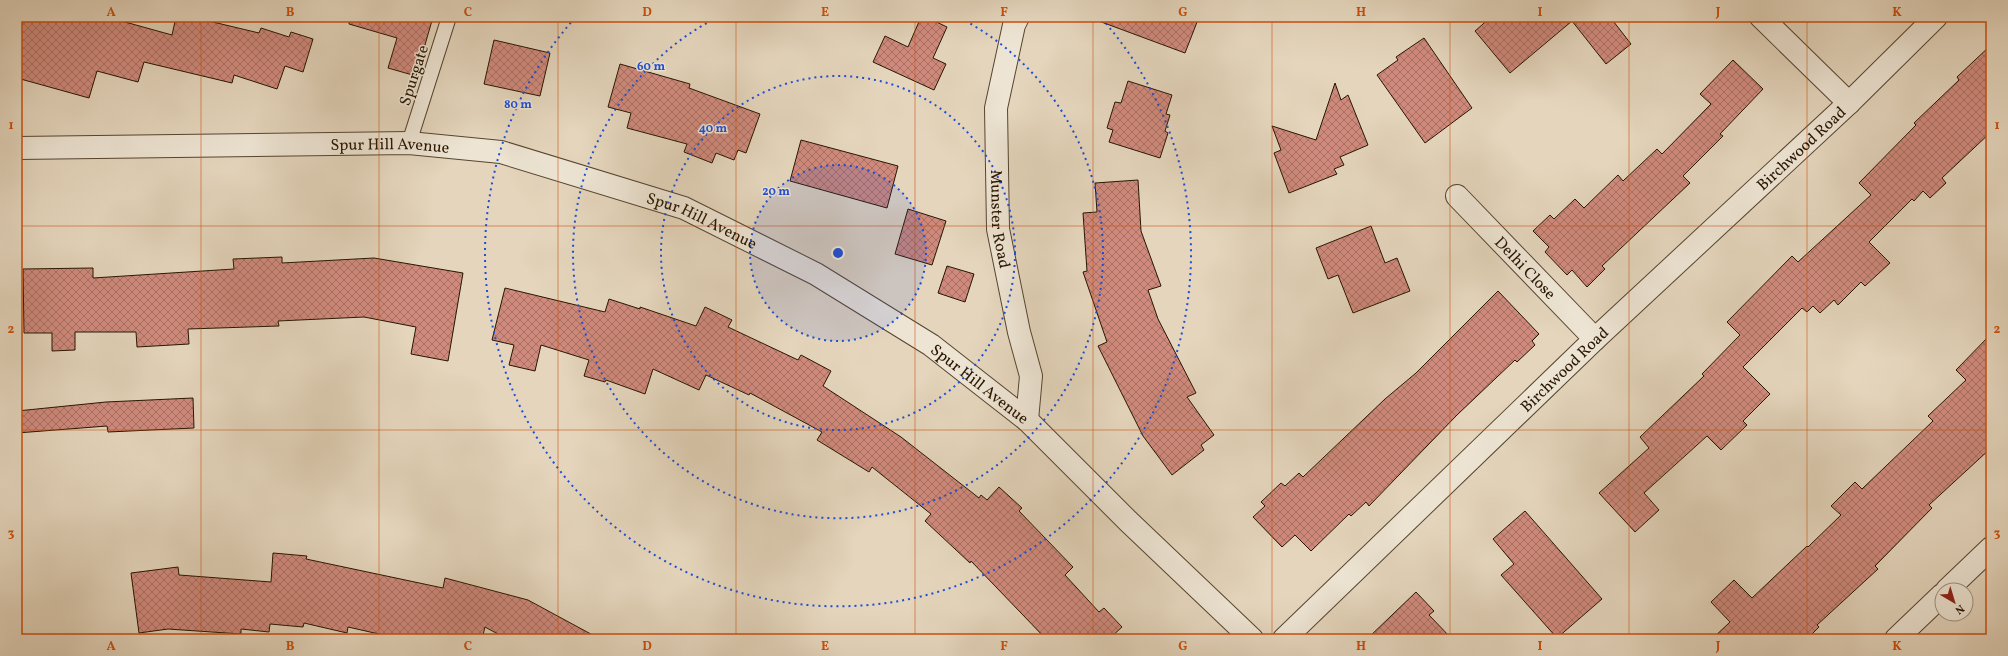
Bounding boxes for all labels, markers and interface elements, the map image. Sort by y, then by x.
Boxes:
text: A [106,4,116,22]
text: B [286,4,295,22]
text: C [464,4,472,22]
text: D [642,4,652,22]
text: E [821,4,829,22]
text: F [1000,4,1008,22]
text: G [1178,4,1188,22]
text: H [1356,4,1366,22]
text: I [1538,4,1543,22]
text: J [1715,4,1721,22]
text: K [1892,4,1902,22]
street label: Spurgate [395,42,435,109]
text: 60 m [637,59,665,75]
text: 80 m [504,97,532,113]
street label: Birchwood Road [1753,102,1852,196]
text: 1 [8,117,14,135]
text: 1 [1994,117,2000,135]
text: 40 m [699,121,728,137]
street label: Spur Hill Avenue [330,134,450,160]
street label: Munster Road [984,169,1015,270]
text: 20 m [762,184,790,200]
street label: Spur Hill Avenue [644,188,760,256]
street label: Delhi Close [1489,232,1560,305]
centre of rings [831,246,845,260]
text: 2 [8,321,15,339]
text: 2 [1994,321,2001,339]
street label: Birchwood Road [1516,323,1614,418]
street label: Spur Hill Avenue [925,340,1033,430]
text: 3 [8,525,15,543]
text: 3 [1994,525,2001,543]
north arrow [1934,582,1974,622]
text: N [1951,600,1967,617]
text: A [106,638,116,656]
text: B [286,638,295,656]
text: C [464,638,472,656]
text: D [642,638,652,656]
text: E [821,638,829,656]
text: F [1000,638,1008,656]
text: G [1178,638,1188,656]
text: H [1356,638,1366,656]
text: I [1538,638,1543,656]
text: J [1715,638,1721,656]
text: K [1892,638,1902,656]

